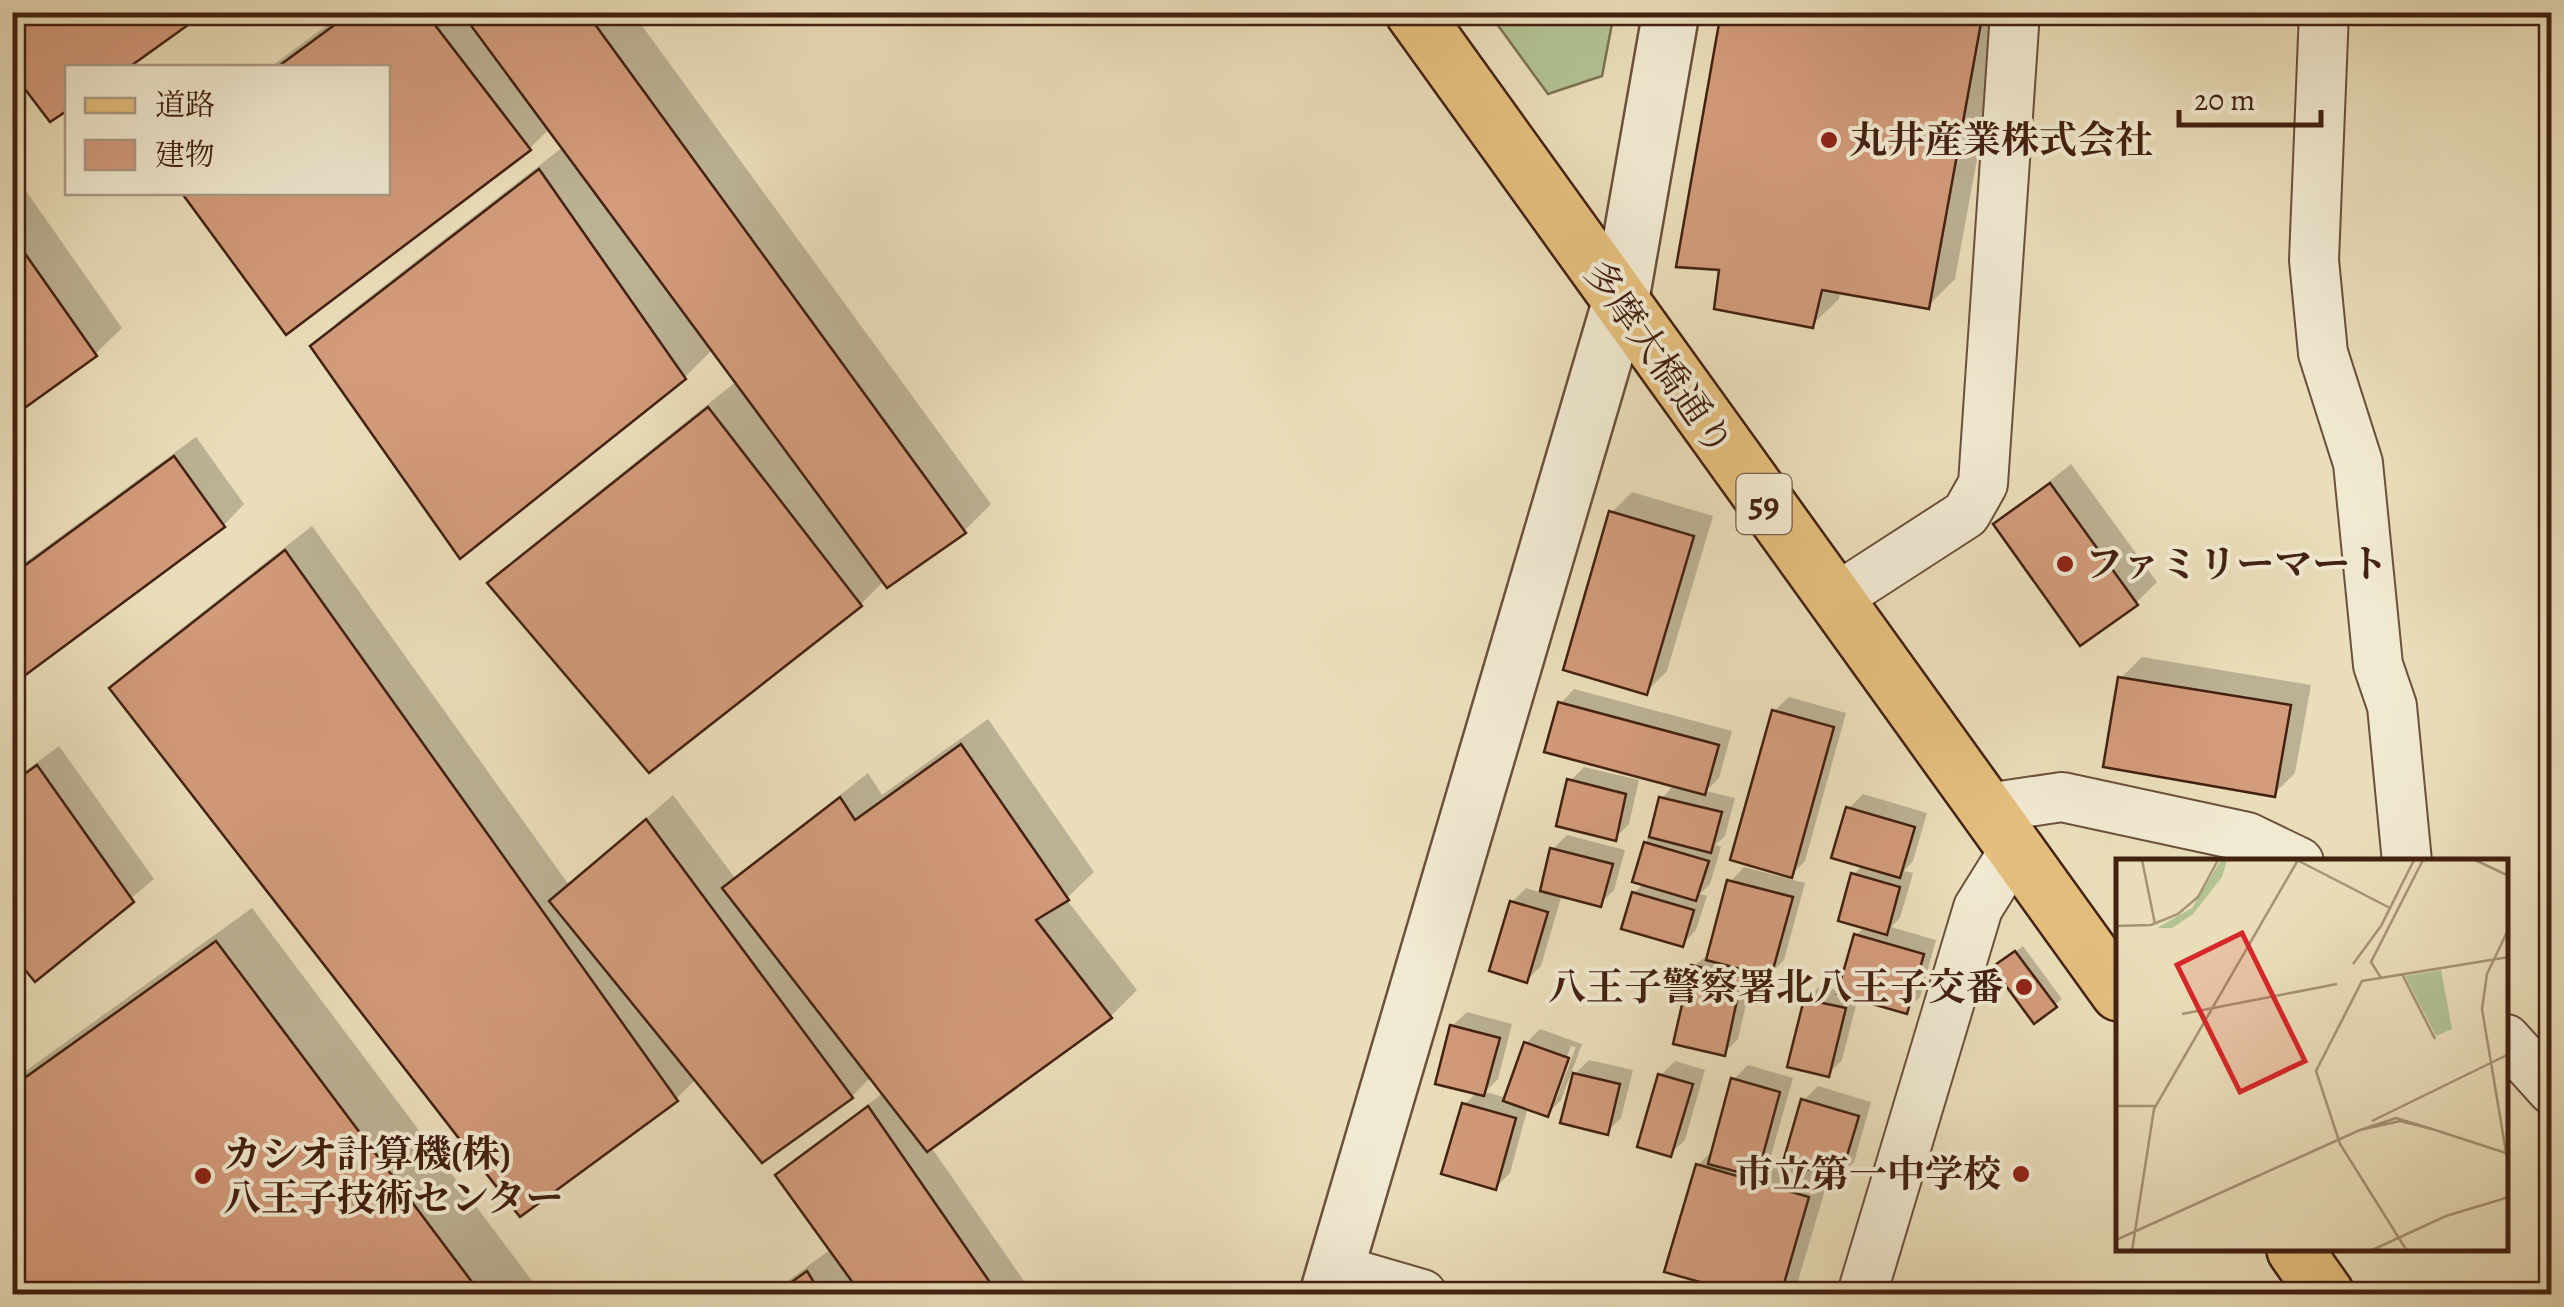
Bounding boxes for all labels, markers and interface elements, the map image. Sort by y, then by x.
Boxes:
legend [65,65,390,195]
scale bar [2179,65,2322,127]
text: 20 m [2194,80,2255,120]
text: 道路 [155,85,215,125]
place label: 丸井産業株式会社 [1849,114,2153,166]
marker: 丸井産業株式会社 [1818,129,1840,151]
text: 建物 [155,135,215,175]
street label: 多摩大橋通り [1572,250,1746,466]
road number: 59 [1736,474,1792,534]
place label: ファミリーマート [2085,538,2388,590]
marker: ファミリーマート [2054,553,2076,575]
inset map [2116,859,2509,1252]
place label: 八王子警察署北八王子交番 [1548,961,2004,1013]
marker: 八王子警察署北八王子交番 [2013,976,2035,998]
place label: カシオ計算機(株) 八王子技術センター [223,1128,563,1224]
place label: 市立第一中学校 [1735,1148,2001,1200]
marker: 市立第一中学校 [2010,1163,2032,1185]
marker: カシオ計算機(株) 八王子技術センター [192,1165,214,1187]

